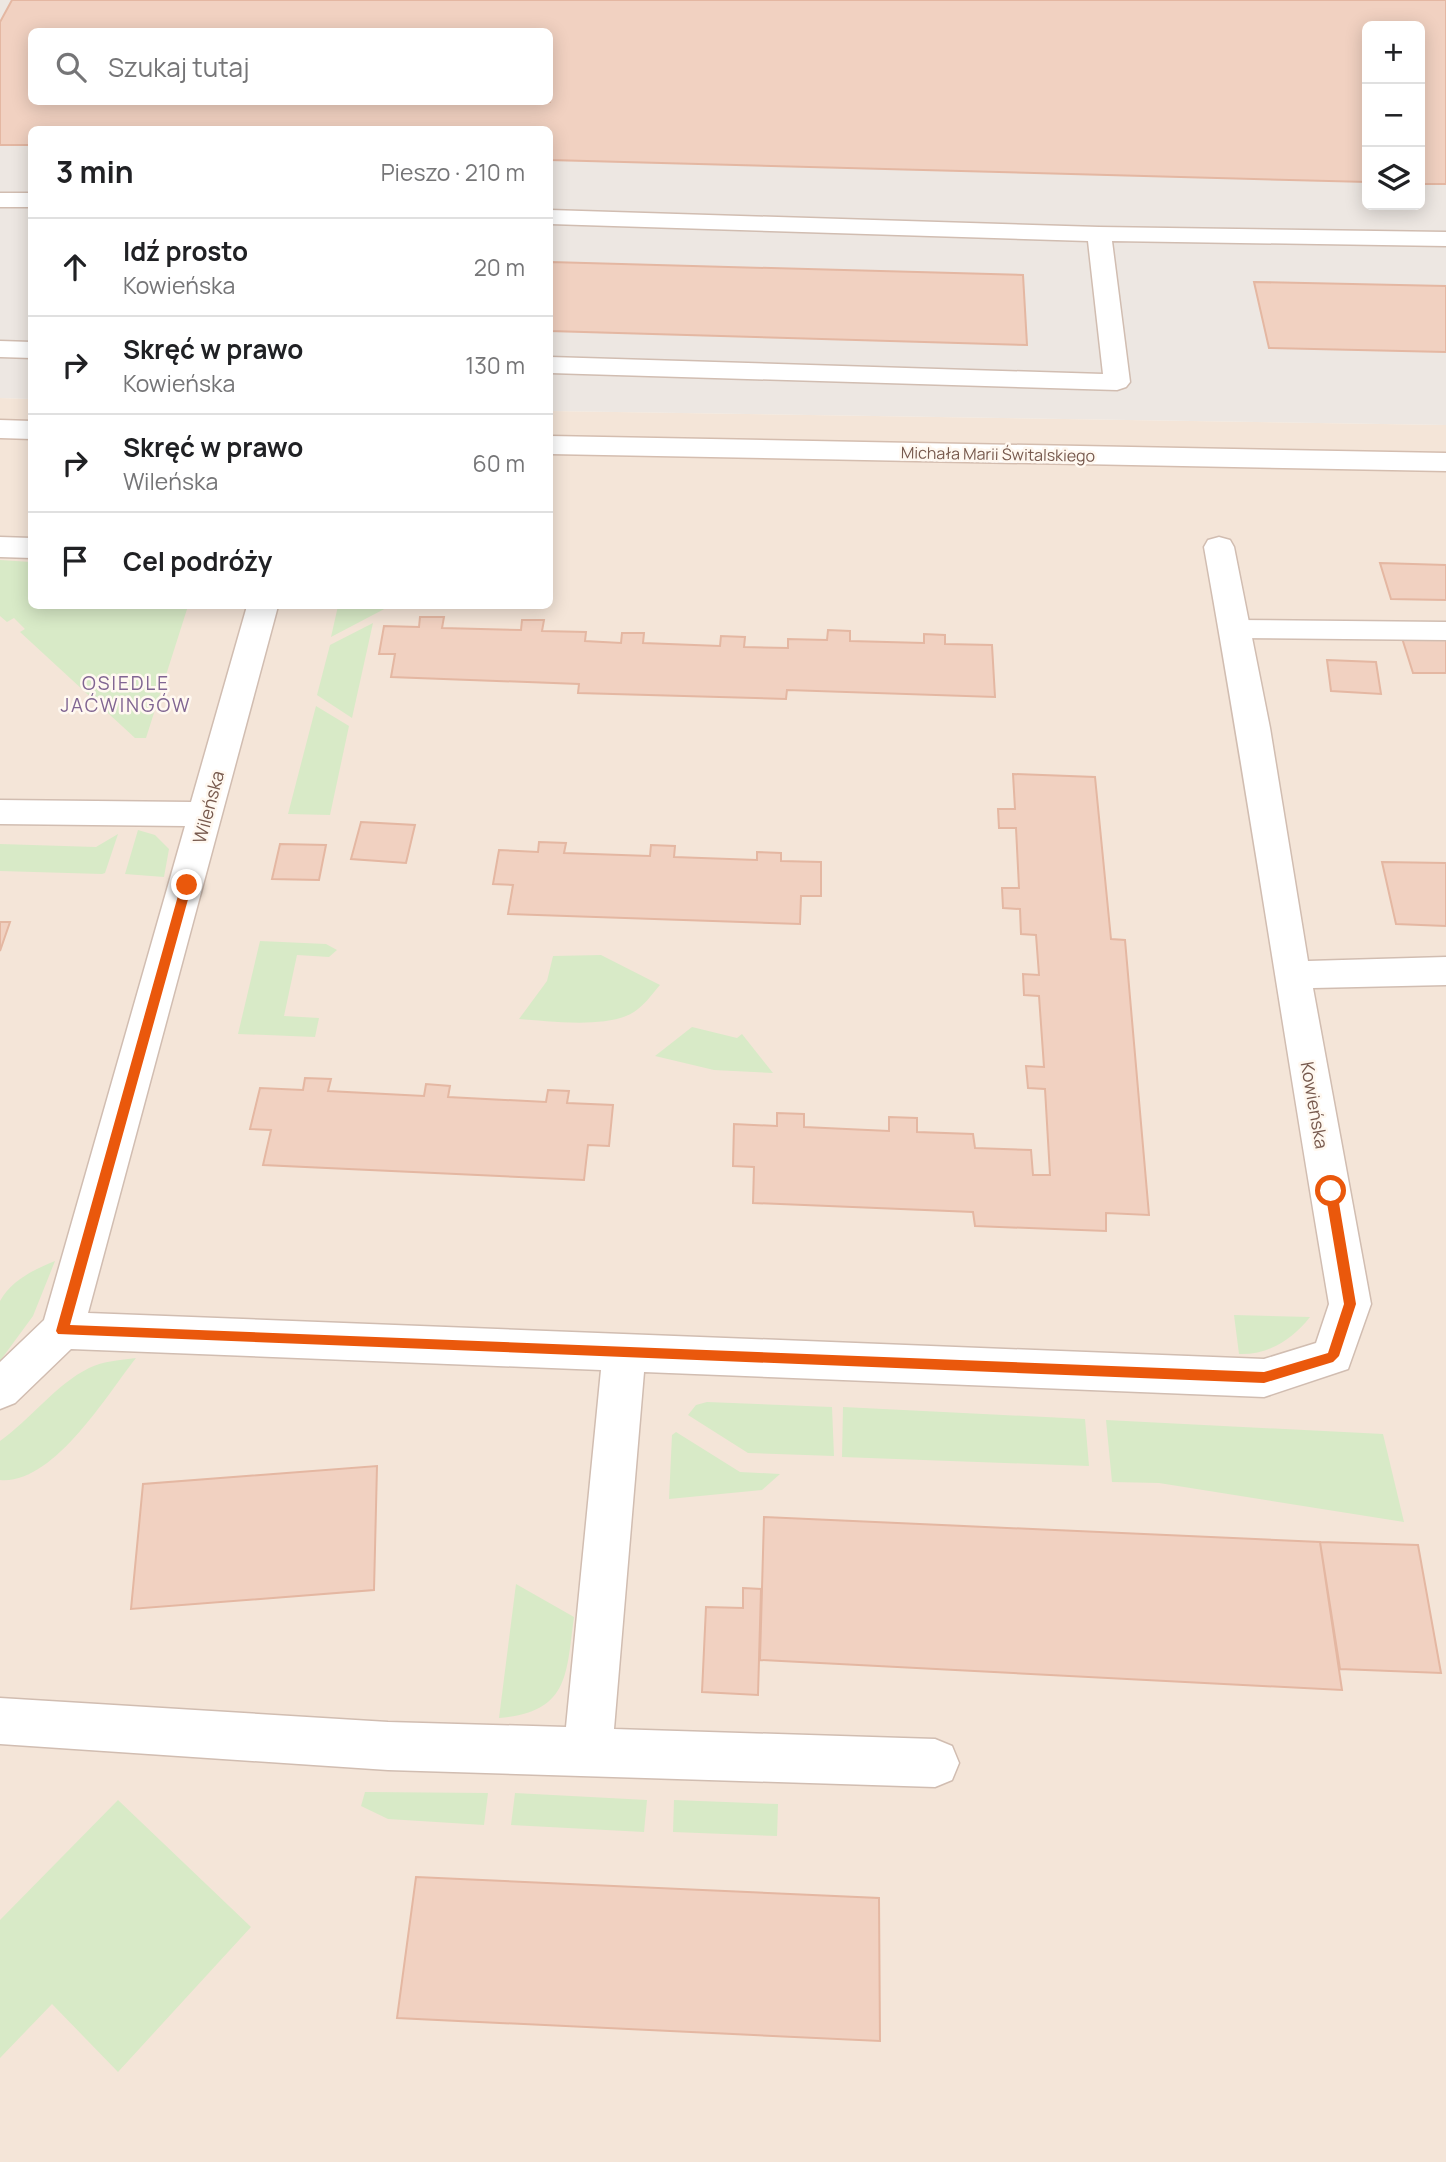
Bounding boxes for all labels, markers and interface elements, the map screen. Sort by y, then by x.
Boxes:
map controls [1362,21,1425,210]
button: + [1362,21,1425,84]
search box [28,28,553,105]
icon: search [52,48,90,86]
text: Szukaj tutaj [108,49,250,85]
button: − [1362,84,1425,147]
button: layers [1362,147,1425,210]
text: 3 min [56,151,134,192]
text: Pieszo · 210 m [381,156,525,188]
text: Idź prosto [123,233,248,269]
icon: ahead [56,248,94,286]
text: 20 m [474,251,525,283]
text: Kowieńska [123,269,235,301]
text: Skręć w prawo [123,331,303,367]
icon: right [56,346,94,384]
text: 130 m [465,349,525,381]
text: Kowieńska [123,367,235,399]
text: Skręć w prawo [123,429,303,465]
street label: Michała Marii Świtalskiego [901,441,1095,467]
icon: right [56,444,94,482]
text: 60 m [473,447,525,479]
text: Wileńska [123,465,218,497]
icon: arrive [56,542,94,580]
text: Cel podróży [123,543,272,579]
district label: OSIEDLE JAĆWINGÓW [61,670,191,718]
street label: Wileńska [187,768,229,846]
route end [171,869,202,900]
street label: Kowieńska [1296,1060,1334,1150]
route start [1315,1175,1346,1206]

